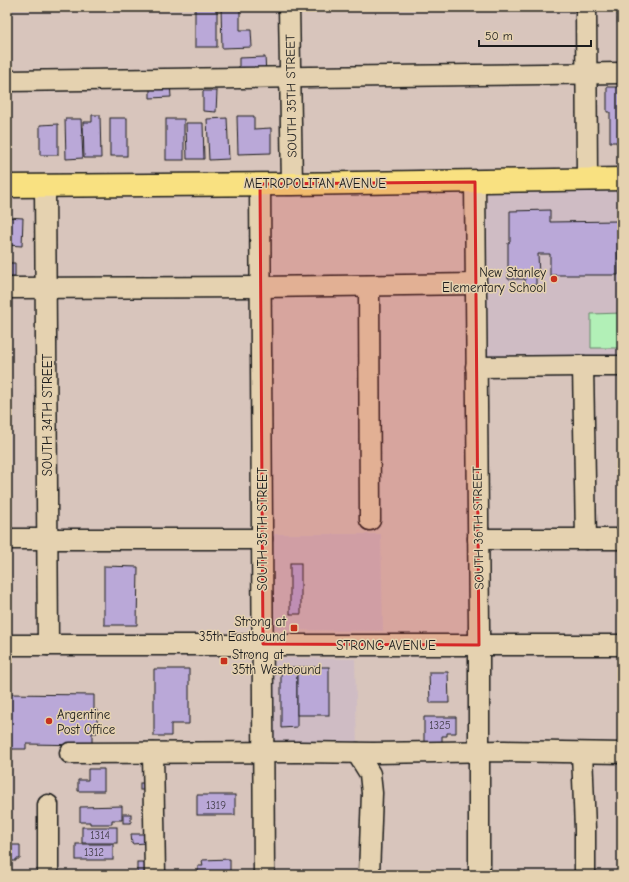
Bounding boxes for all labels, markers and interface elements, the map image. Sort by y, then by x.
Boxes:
scale bar [479,22,591,48]
text: 50 m [485,29,513,43]
street label: SOUTH 35TH STREET [282,34,300,158]
street label: METROPOLITAN AVENUE [244,176,386,191]
place label: New Stanley Elementary School [442,265,546,295]
marker: New Stanley Elementary School [549,274,559,284]
street label: SOUTH 34TH STREET [40,353,55,476]
street label: SOUTH 36TH STREET [469,466,487,590]
street label: SOUTH 35TH STREET [255,467,270,591]
place label: Strong at 35th Eastbound [199,614,287,644]
marker: Strong at 35th Eastbound [289,623,299,633]
street label: STRONG AVENUE [336,638,436,653]
place label: Strong at 35th Westbound [232,647,321,677]
marker: Strong at 35th Westbound [219,656,229,666]
place label: Argentine Post Office [57,707,116,737]
marker: Argentine Post Office [44,716,54,726]
house number: 1325 [429,719,451,732]
house number: 1319 [206,799,226,812]
house number: 1314 [90,829,110,842]
house number: 1312 [84,846,104,859]

